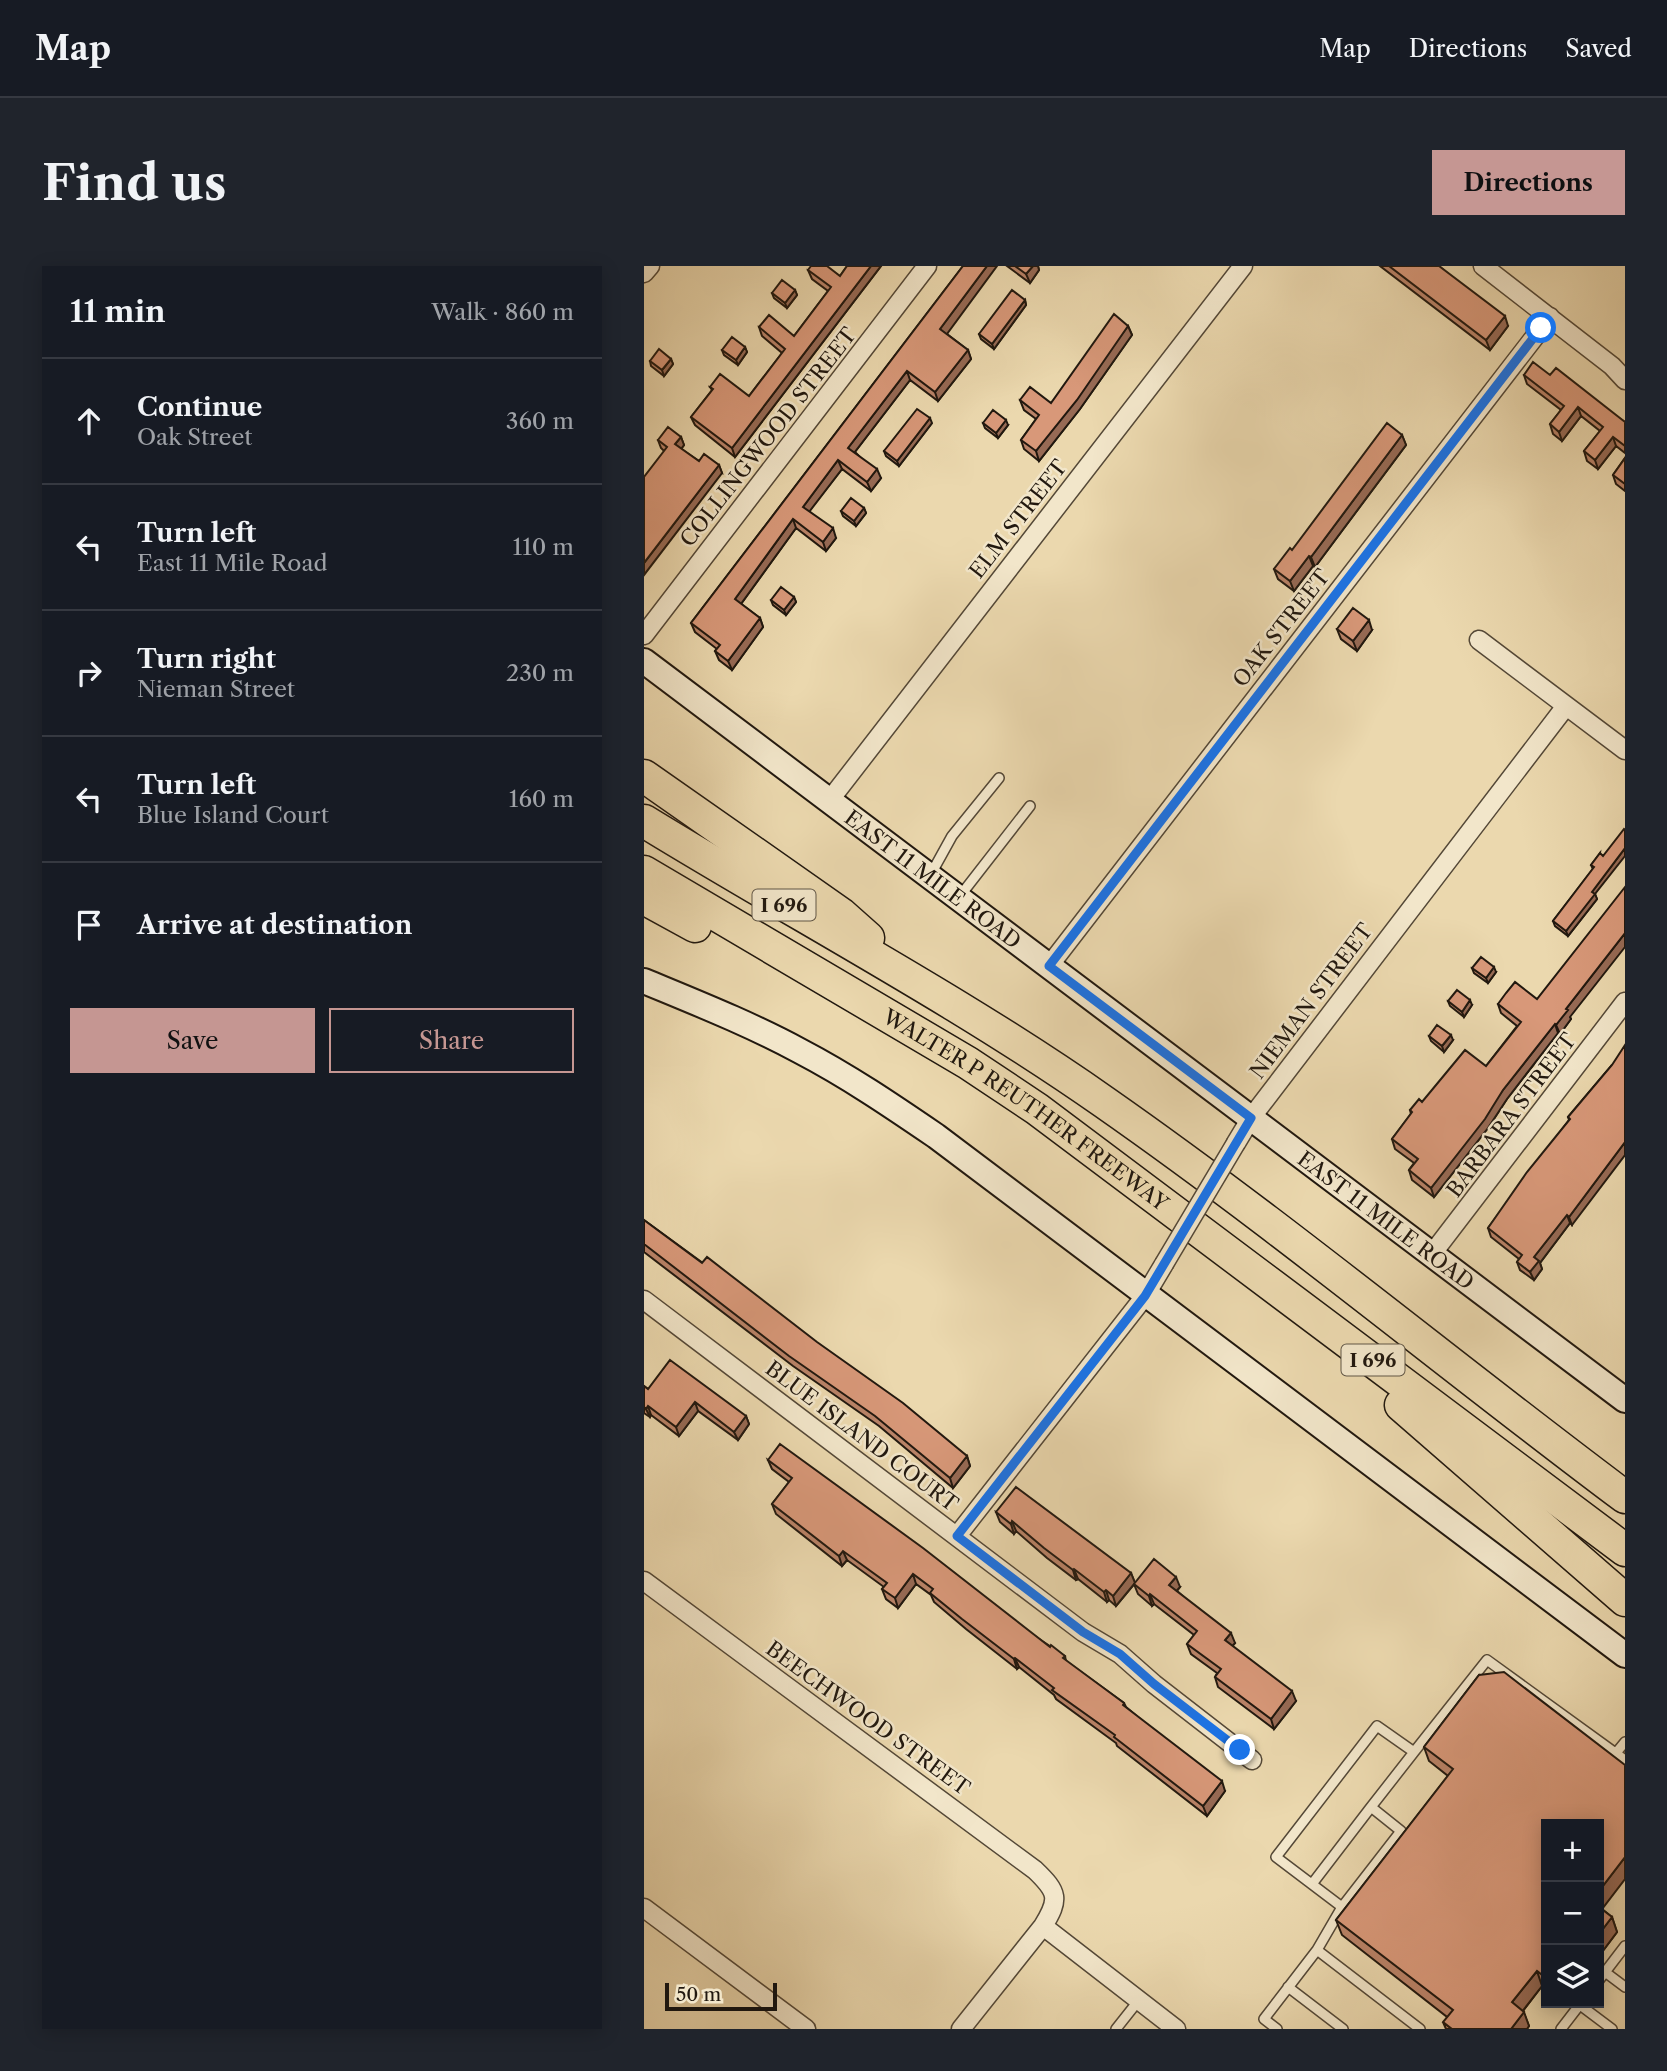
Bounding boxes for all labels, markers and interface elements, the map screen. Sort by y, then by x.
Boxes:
text: Map [35,28,111,69]
text: Map [1319,34,1371,63]
text: Directions [1409,34,1527,63]
text: Saved [1565,34,1632,63]
button: Directions [1432,150,1625,215]
text: Find us [42,152,226,213]
text: 11 min [70,293,166,330]
text: Walk · 860 m [431,298,574,326]
route start [1525,312,1556,343]
street label: COLLINGWOOD STREET [675,322,861,551]
text: Continue [137,391,262,423]
icon: ahead [70,402,108,440]
text: 360 m [506,407,574,435]
text: Oak Street [137,423,252,451]
street label: ELM STREET [964,455,1072,583]
text: Turn left [137,517,256,549]
icon: left [70,528,108,566]
text: 110 m [513,533,574,561]
text: East 11 Mile Road [137,549,328,577]
street label: OAK STREET [1227,564,1335,692]
text: Turn right [137,643,276,675]
icon: right [70,654,108,692]
text: 230 m [506,659,574,687]
text: Nieman Street [137,675,295,703]
text: Turn left [137,769,256,801]
icon: left [70,780,108,818]
text: 160 m [509,785,574,813]
text: Blue Island Court [137,801,329,829]
street label: EAST 11 MILE ROAD [840,804,1026,953]
road number: I 696 [752,890,816,920]
icon: arrive [70,906,108,944]
text: Arrive at destination [137,909,412,941]
street label: NIEMAN STREET [1245,918,1378,1084]
street label: WALTER P REUTHER FREEWAY [878,1003,1174,1216]
button: Save [70,1008,315,1073]
button: Share [329,1008,574,1073]
street label: BARBARA STREET [1441,1028,1581,1202]
street label: EAST 11 MILE ROAD [1293,1146,1479,1294]
road number: I 696 [1342,1344,1404,1376]
street label: BLUE ISLAND COURT [761,1355,963,1517]
street label: BEECHWOOD STREET [761,1636,975,1800]
route end [1224,1734,1255,1765]
map controls [1541,1819,1604,2008]
button: + [1541,1819,1604,1882]
button: − [1541,1882,1604,1945]
button: layers [1541,1945,1604,2008]
scale bar [665,1980,777,2012]
text: 50 m [676,1983,721,2006]

